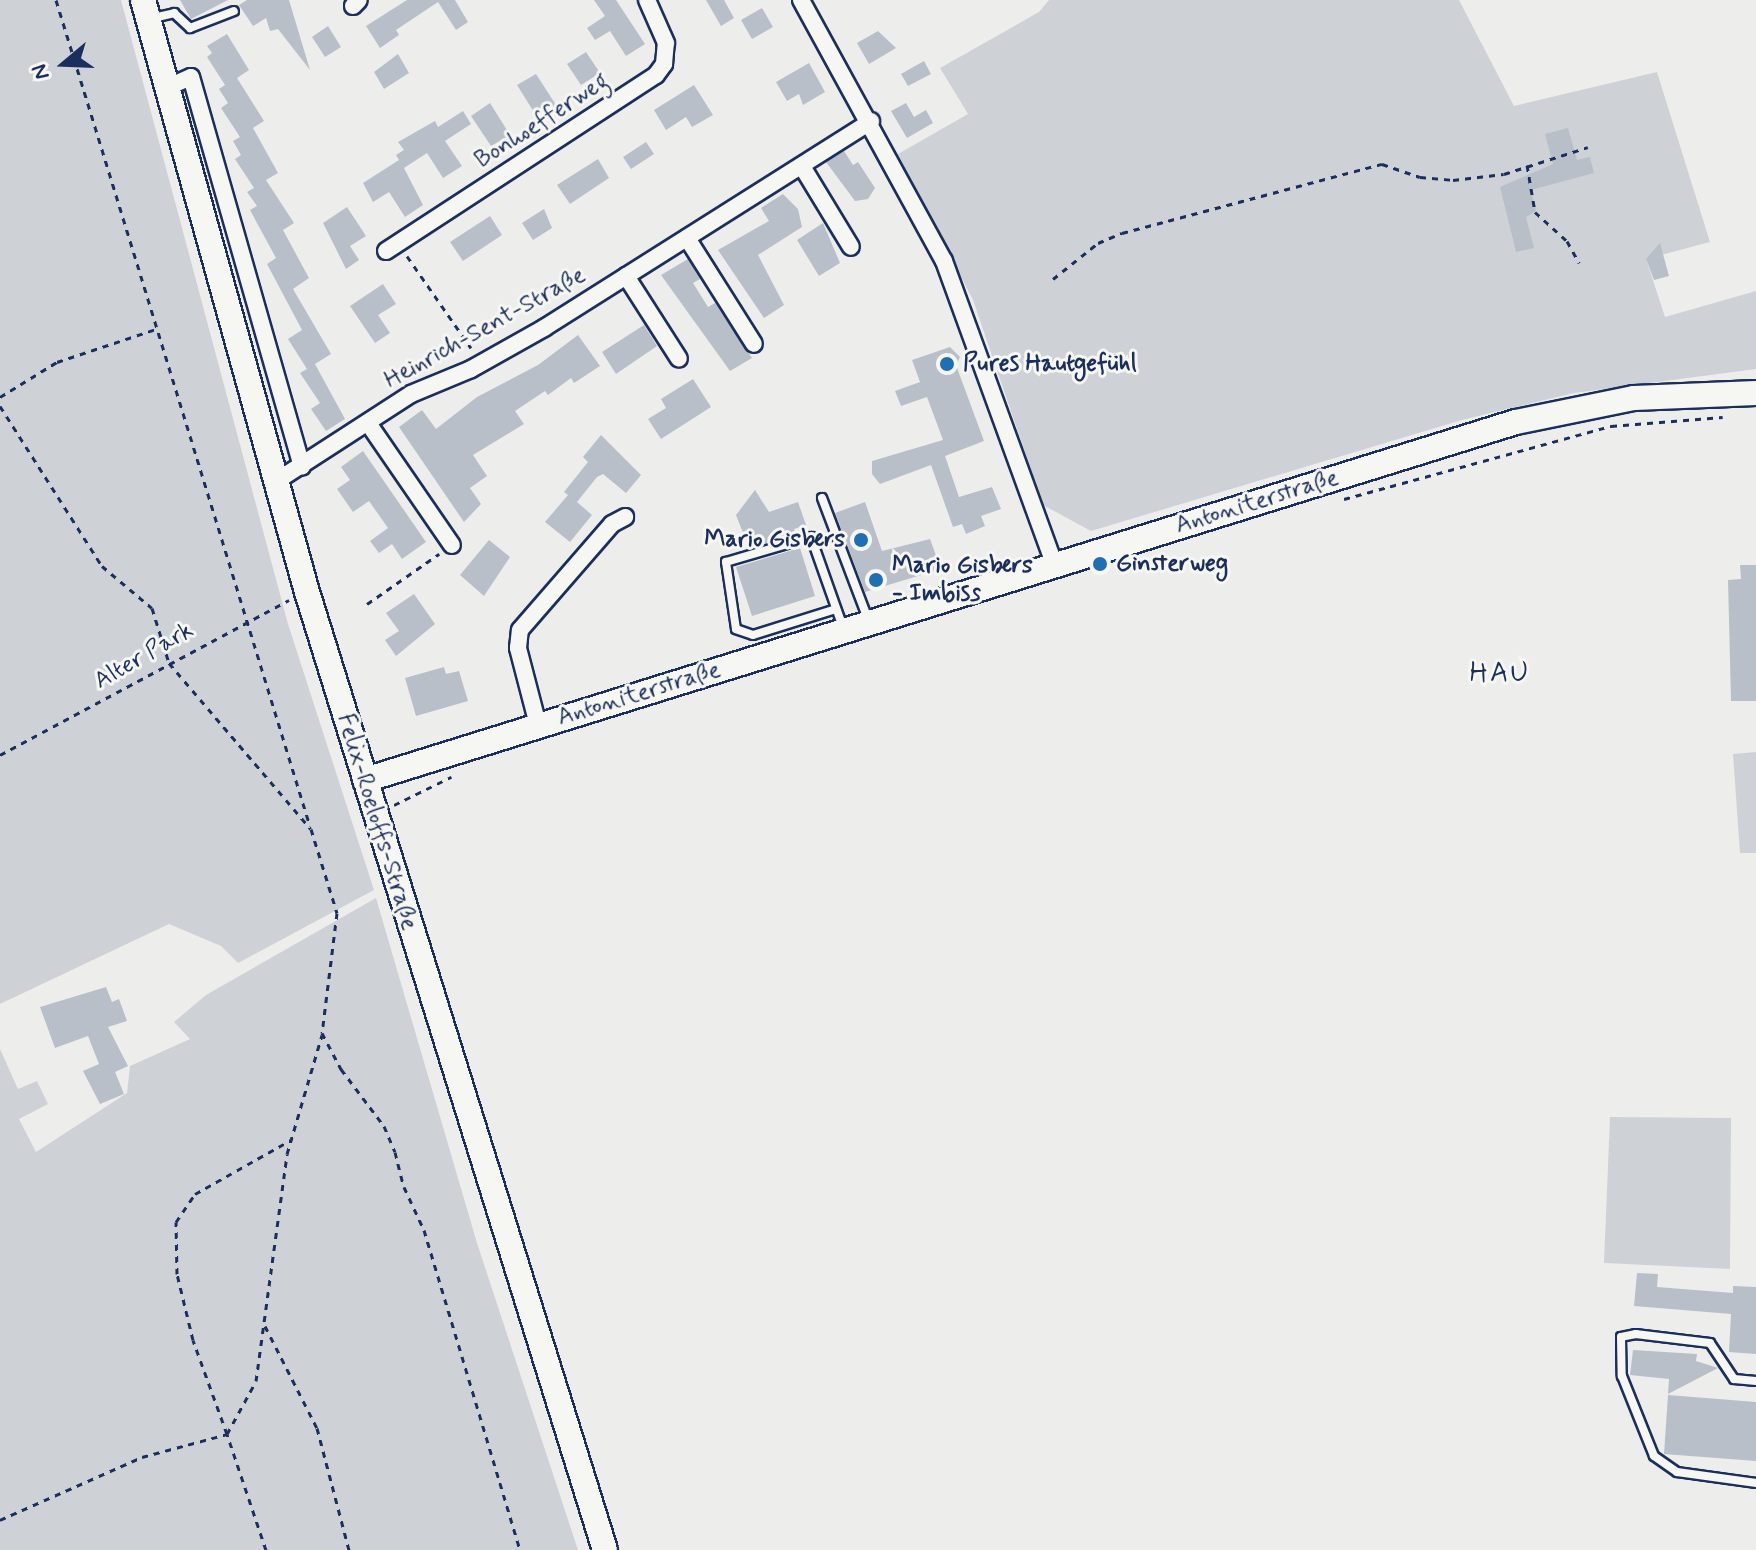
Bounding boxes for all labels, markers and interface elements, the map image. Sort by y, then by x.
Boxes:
north arrow [24,24,104,104]
text: N [26,60,57,83]
street label: Bonhoefferweg [470,67,614,175]
street label: Heinrich-Sent-Straße [380,261,590,395]
place label: Pures Hautgefühl [963,350,1133,378]
marker: Pures Hautgefühl [938,355,956,373]
street label: Antoniterstraße [1172,464,1342,540]
place label: Mario Gisbers [704,526,845,554]
marker: Mario Gisbers [852,531,870,549]
place label: Ginsterweg [1116,550,1228,578]
place label: Mario Gisbers - Imbiss [892,552,1033,608]
marker: Ginsterweg [1091,555,1109,573]
marker: Mario Gisbers - Imbiss [867,571,885,589]
street label: Alter Park [91,617,197,695]
street label: Antoniterstraße [554,656,724,732]
district label: HAU [1470,657,1530,691]
street label: Felix-Roeloffs-Straße [330,710,424,934]

